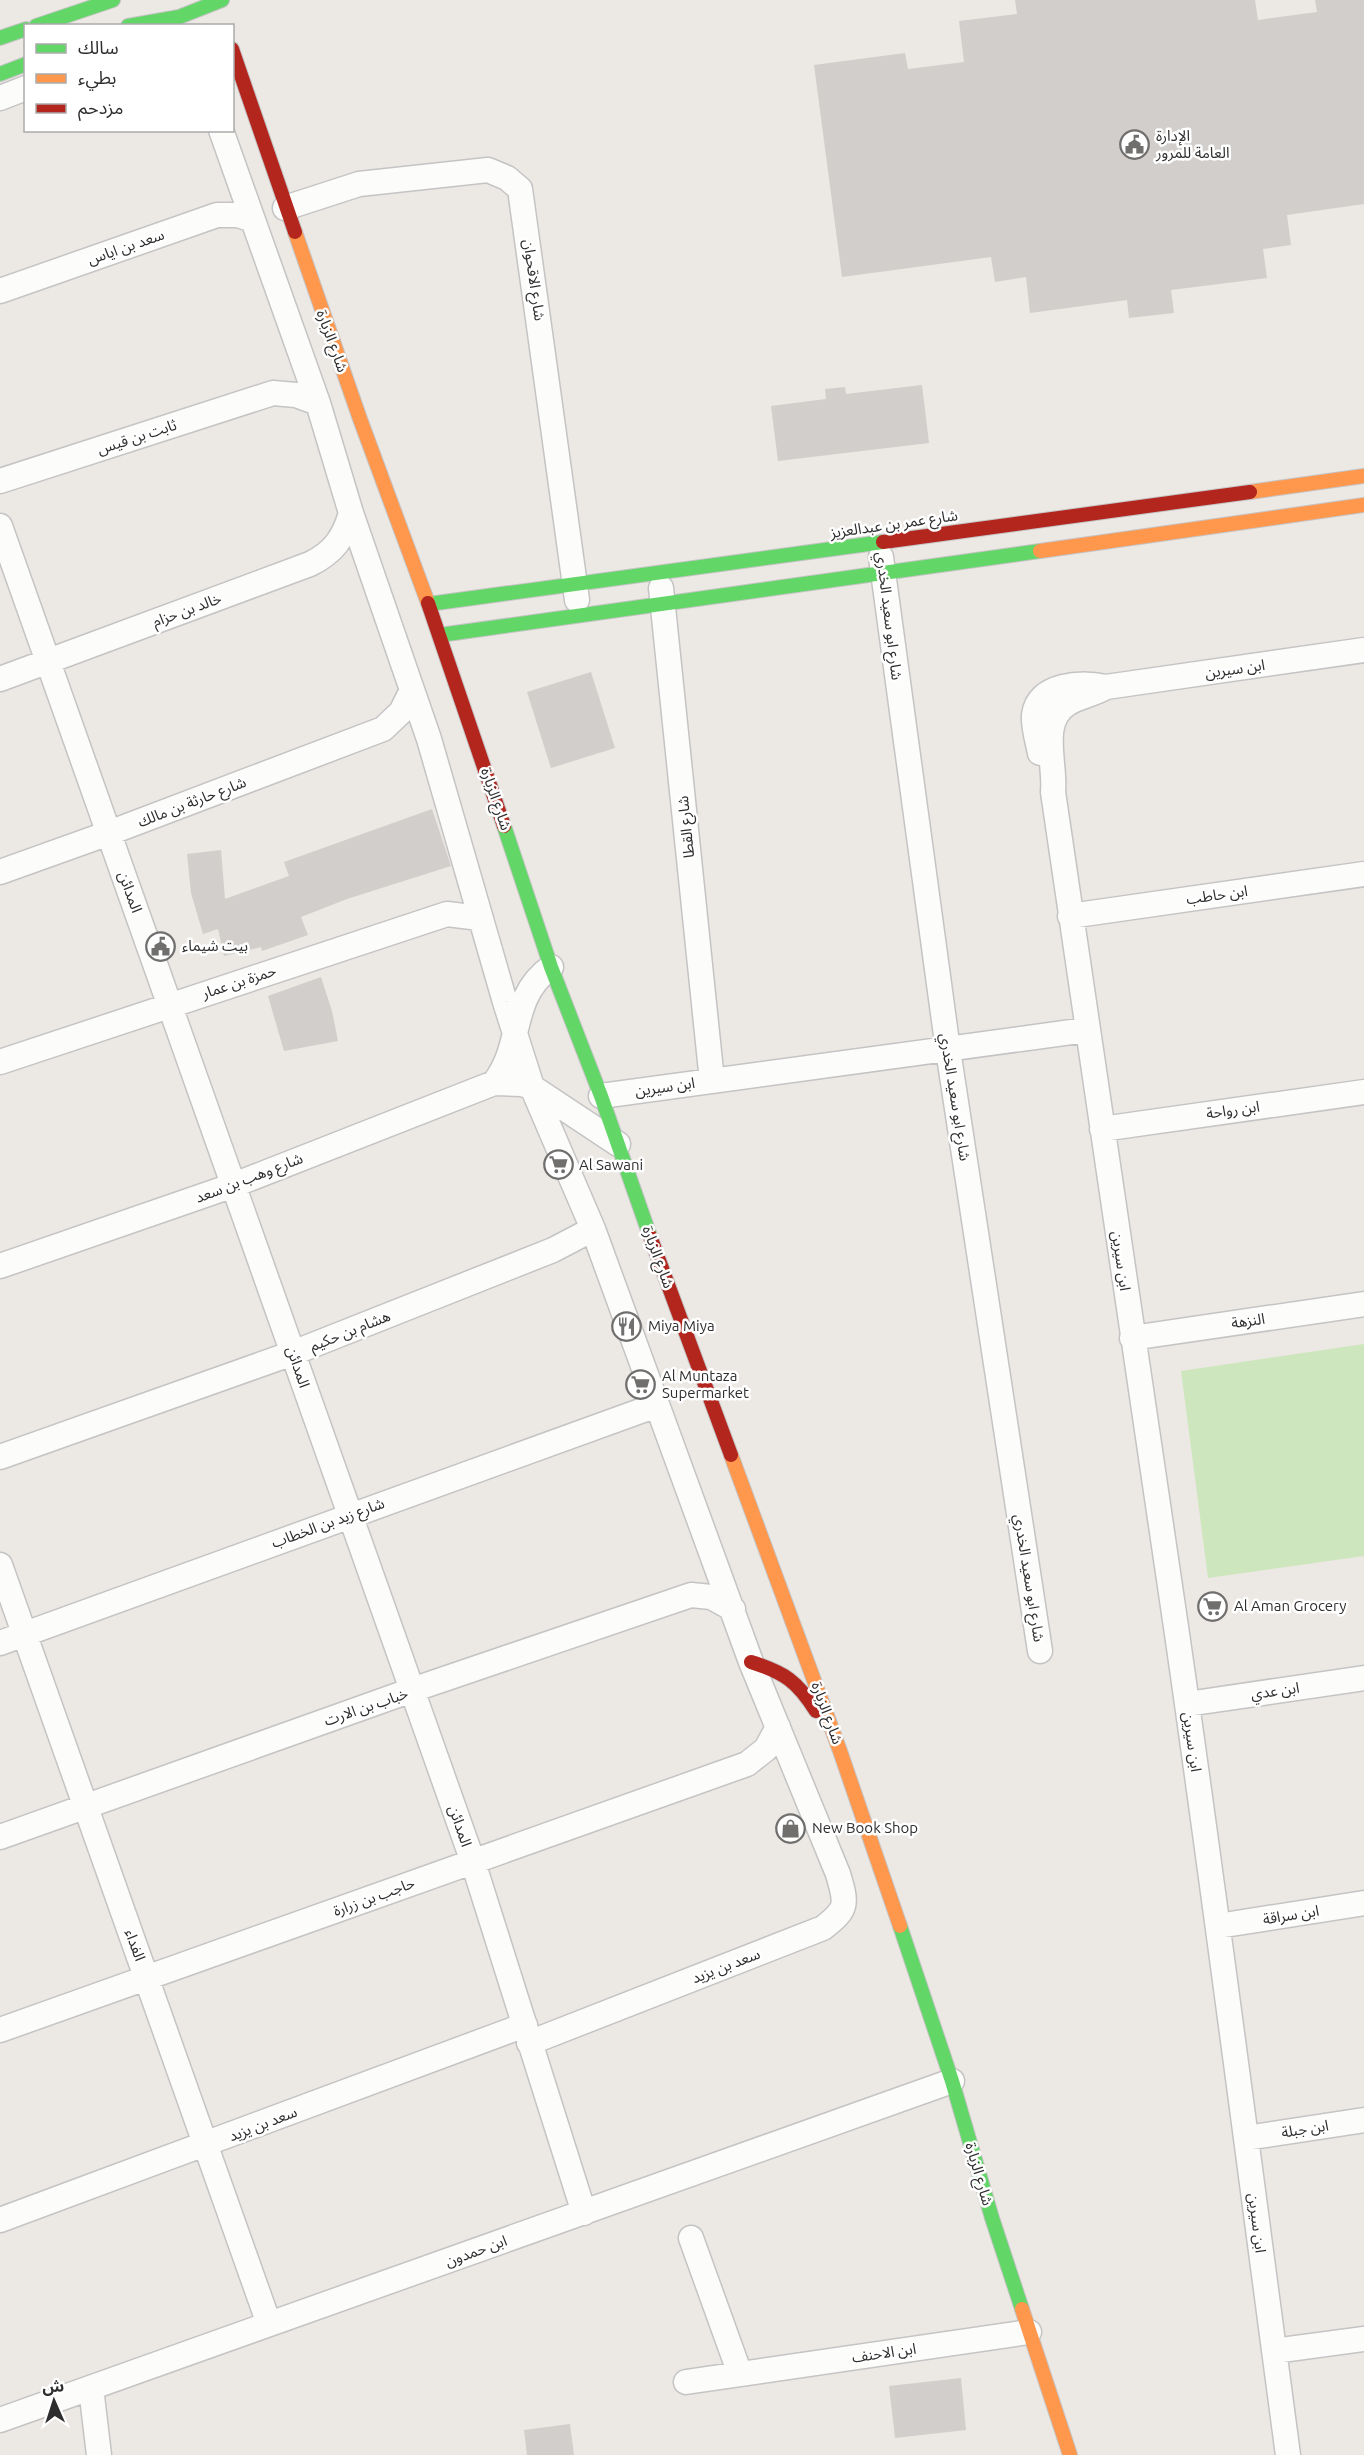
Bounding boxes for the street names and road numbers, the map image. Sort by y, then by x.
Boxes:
street label: سعد بن اياس [85,225,167,269]
street label: شارع الاقحوان [516,238,549,323]
street label: شارع الزبارة [310,307,352,376]
street label: ثابت بن قيس [95,416,179,458]
street label: شارع عمر بن عبدالعزيز [828,506,960,545]
street label: شارع ابو سعيد الخدري [869,551,906,682]
street label: خالد بن حزام [150,589,225,633]
street label: ابن سيرين [1204,656,1266,682]
street label: شارع الزبارة [474,765,515,834]
street label: شارع حارثة بن مالك [135,773,250,834]
street label: شارع القطا [674,794,701,859]
street label: المدائن [114,869,146,915]
street label: ابن حاطب [1185,882,1249,908]
street label: حمزة بن عمار [199,962,278,1003]
street label: شارع ابو سعيد الخدري [933,1032,974,1163]
street label: ابن سيرين [634,1074,696,1100]
street label: ابن رواحة [1205,1097,1261,1123]
street label: شارع وهب بن سعد [193,1149,307,1210]
street label: شارع الزبارة [636,1223,678,1292]
street label: ابن سيرين [1108,1230,1134,1292]
street label: هشام بن حكيم [307,1307,394,1357]
street label: النزهة [1230,1310,1266,1332]
street label: المدائن [283,1344,313,1390]
street label: شارع زيد بن الخطاب [269,1494,388,1555]
street label: شارع ابو سعيد الخدري [1007,1513,1048,1644]
street label: شارع الزبارة [805,1679,847,1748]
street label: ابن عدي [1250,1679,1301,1706]
street label: خباب بن الارت [322,1684,411,1730]
street label: ابن سيرين [1179,1711,1205,1773]
street label: المدائن [445,1803,475,1849]
street label: حاجب بن زرارة [331,1874,417,1920]
street label: ابن سراقة [1261,1902,1321,1928]
street label: الفداء [122,1927,149,1963]
street label: سعد بن يزيد [689,1945,763,1987]
street label: سعد بن يزيد [226,2103,300,2145]
street label: ابن جبلة [1280,2116,1330,2142]
street label: شارع الزبارة [959,2140,997,2209]
street label: ابن سيرين [1244,2192,1270,2254]
street label: ابن حمدون [443,2232,509,2270]
street label: ابن الاحنف [851,2340,917,2366]

